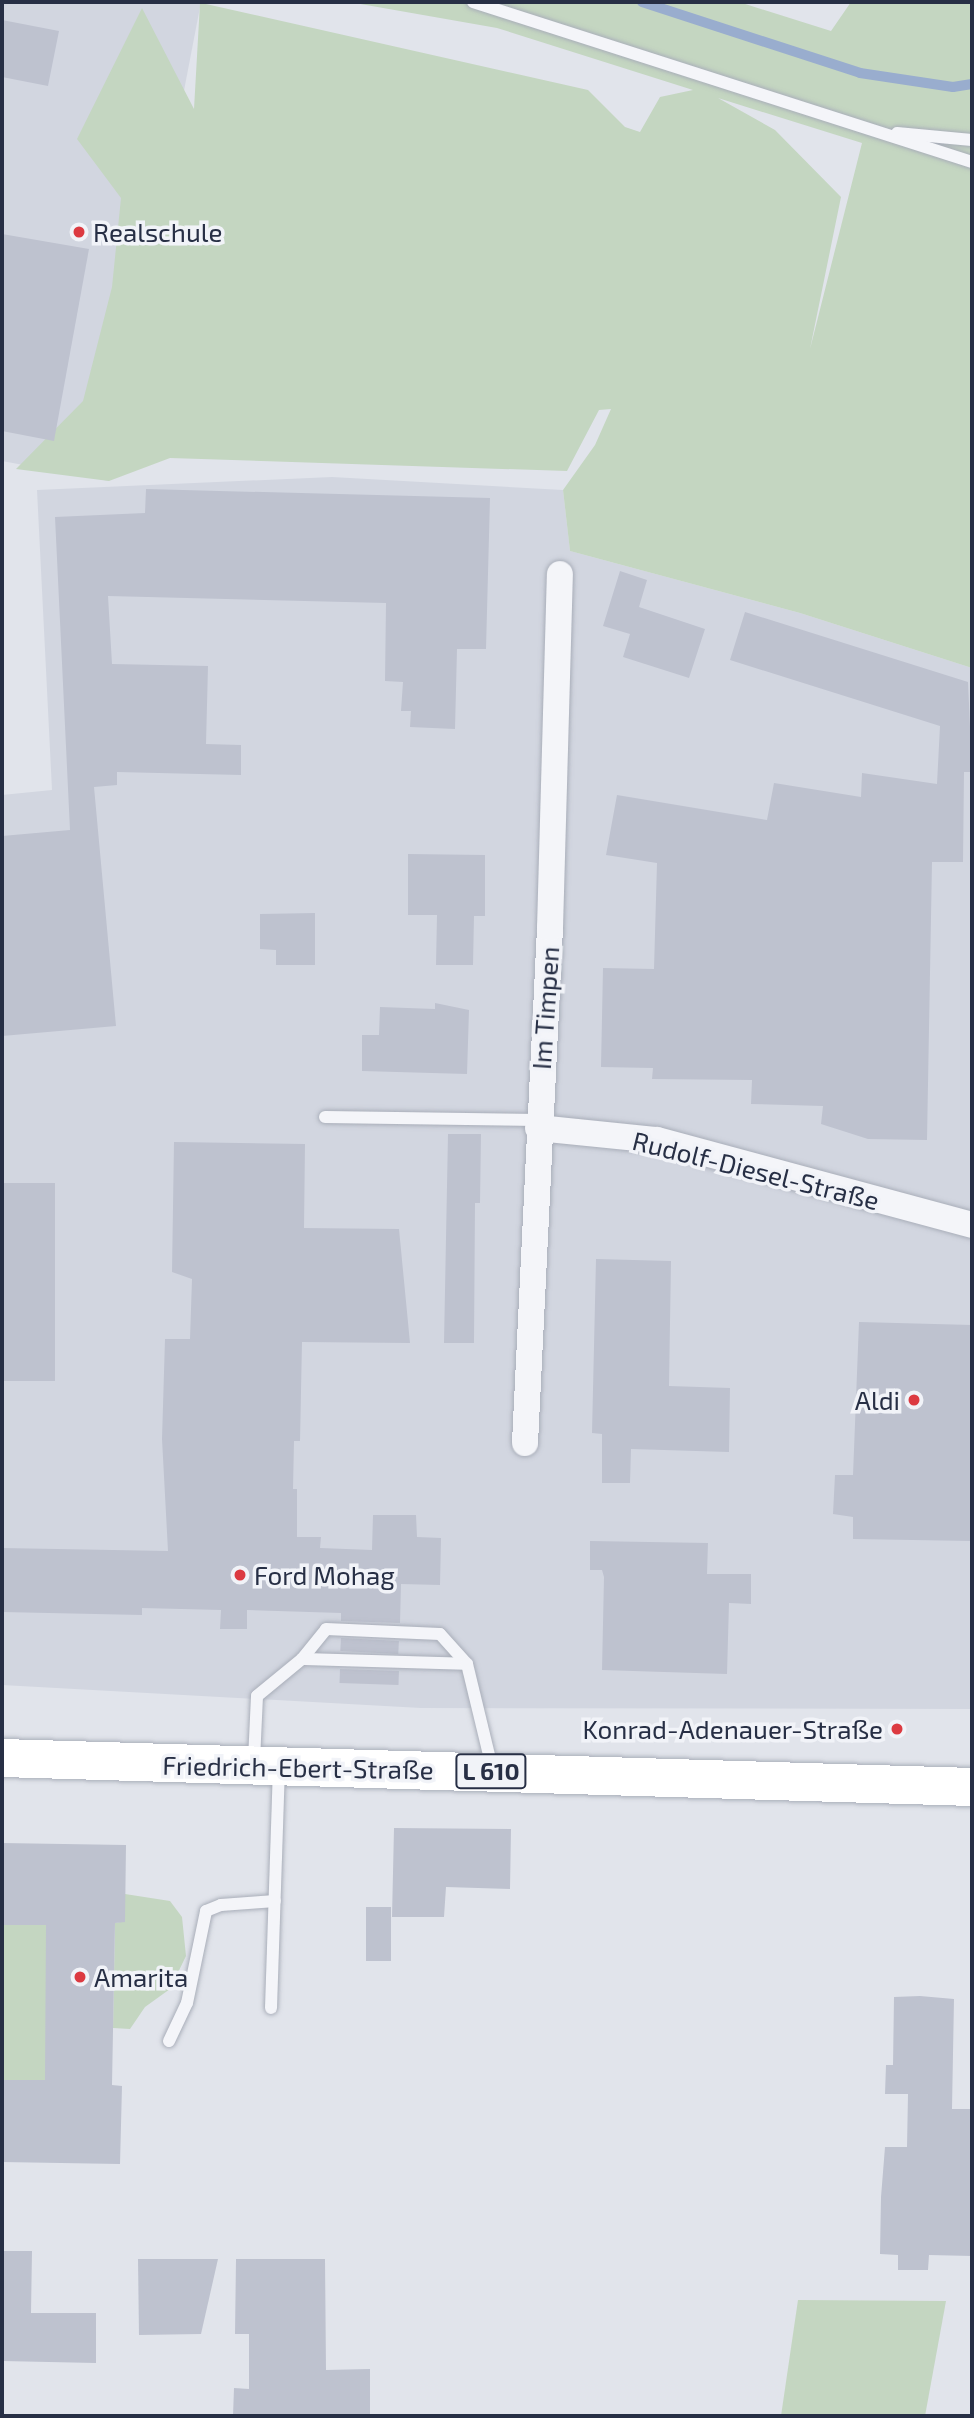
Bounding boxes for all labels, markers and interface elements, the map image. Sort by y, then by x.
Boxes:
place label: Realschule [93,216,222,248]
marker: Realschule [71,224,87,240]
street label: Im Timpen [525,945,565,1071]
street label: Rudolf-Diesel-Straße [630,1124,882,1216]
place label: Aldi [855,1384,900,1416]
marker: Aldi [906,1392,922,1408]
place label: Ford Mohag [254,1559,395,1591]
marker: Ford Mohag [232,1567,248,1583]
place label: Konrad-Adenauer-Straße [582,1713,883,1745]
marker: Konrad-Adenauer-Straße [889,1721,905,1737]
street label: Friedrich-Ebert-Straße [162,1749,434,1785]
road number: L 610 [454,1750,528,1792]
place label: Amarita [94,1961,188,1993]
marker: Amarita [72,1969,88,1985]

